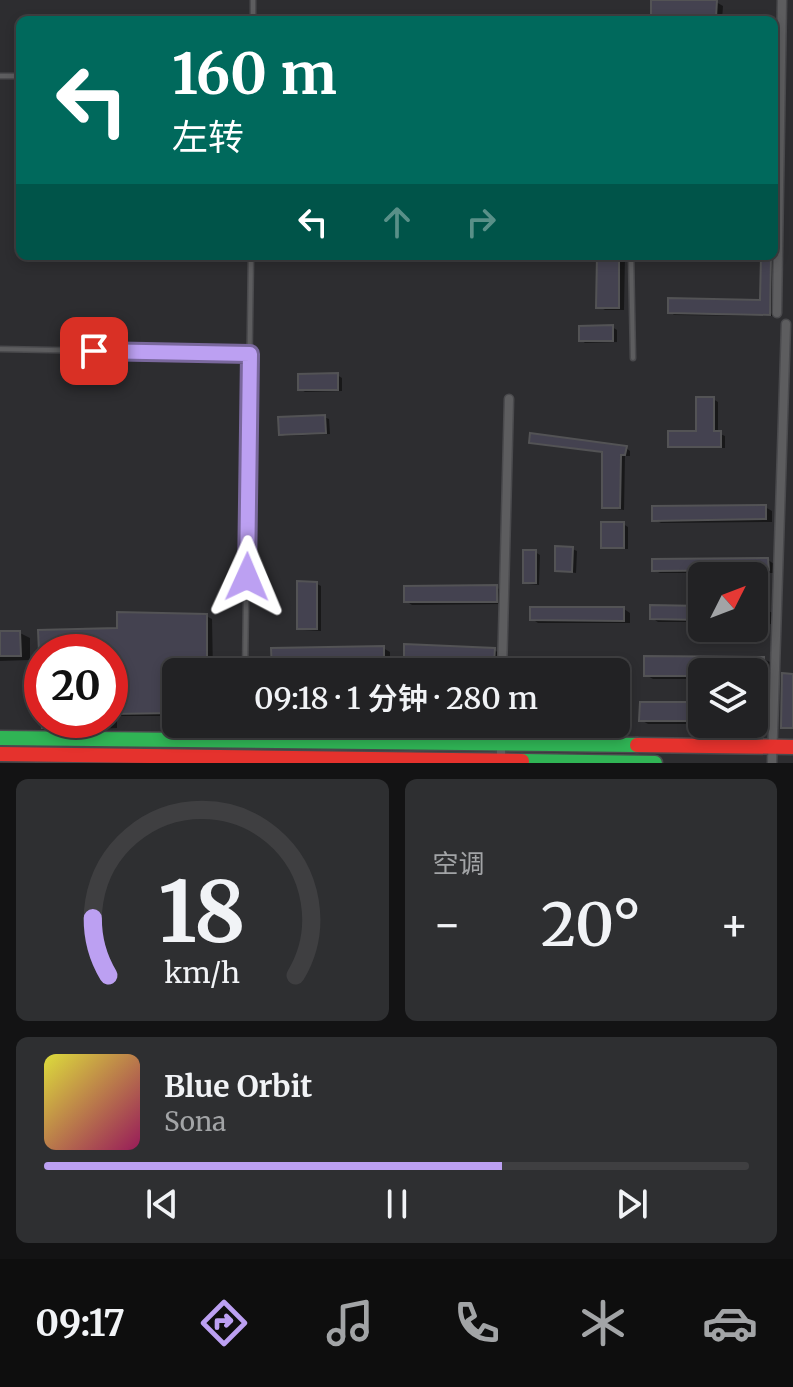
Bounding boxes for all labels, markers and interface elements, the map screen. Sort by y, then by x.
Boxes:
text: 160 m [172,39,337,109]
icon: left [40,48,144,152]
text: 左转 [172,115,244,160]
icon: left [291,200,335,244]
icon: ahead [375,200,419,244]
icon: right [459,200,503,244]
pin [60,317,128,385]
icon: arrive [72,329,116,373]
position arrow [205,535,289,619]
north arrow [688,562,768,642]
map controls [688,562,768,738]
speed limit sign: 20 [24,634,128,738]
button: layers [688,658,768,738]
text: 09:18 · 1 分钟 · 280 m [254,679,538,717]
text: 空调 [433,847,485,880]
text: 18 [158,860,246,965]
text: 20° [541,887,641,962]
text: − [433,897,462,952]
text: + [720,897,749,952]
text: km/h [164,955,240,991]
text: Blue Orbit [164,1067,312,1105]
text: Sona [164,1105,226,1138]
icon: previous [140,1182,184,1226]
icon: pause [375,1182,419,1226]
icon: next [610,1182,654,1226]
icon: directions [196,1295,252,1351]
icon: music [322,1295,378,1351]
icon: phone [449,1295,505,1351]
icon: climate [575,1295,631,1351]
icon: car [702,1295,758,1351]
text: 09:17 [35,1301,125,1346]

